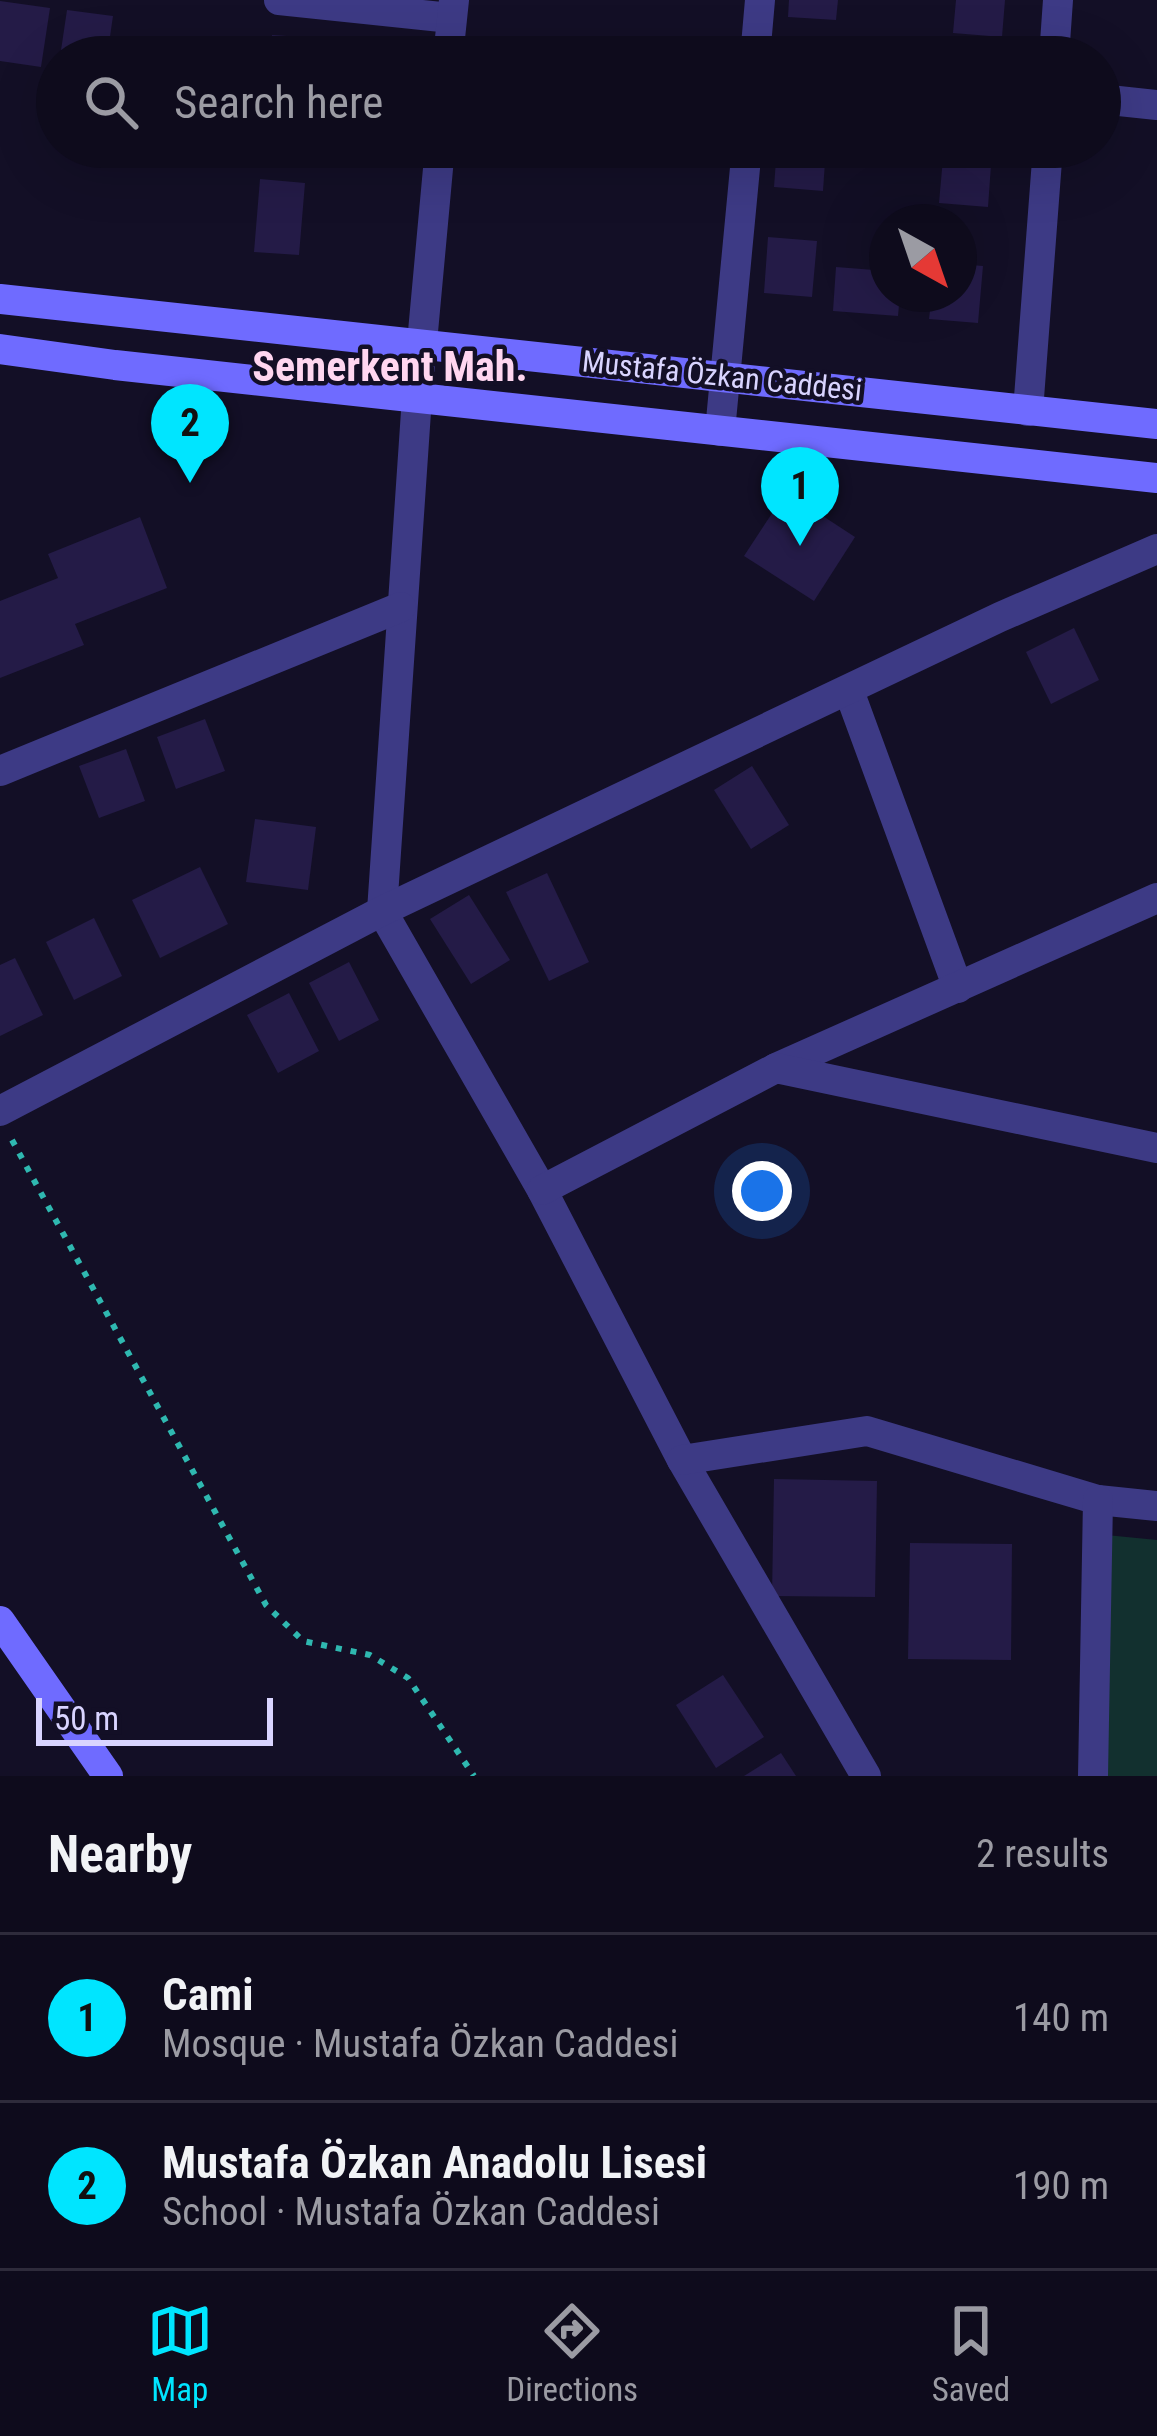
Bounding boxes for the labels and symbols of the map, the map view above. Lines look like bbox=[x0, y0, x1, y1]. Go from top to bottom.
north arrow bbox=[869, 204, 977, 312]
district label: Semerkent Mah. bbox=[252, 342, 528, 391]
street label: Mustafa Özkan Caddesi bbox=[580, 343, 864, 408]
pin: 2 bbox=[151, 384, 229, 483]
pin: 1 bbox=[761, 447, 839, 546]
your location bbox=[732, 1161, 792, 1221]
scale bar bbox=[36, 1692, 273, 1745]

